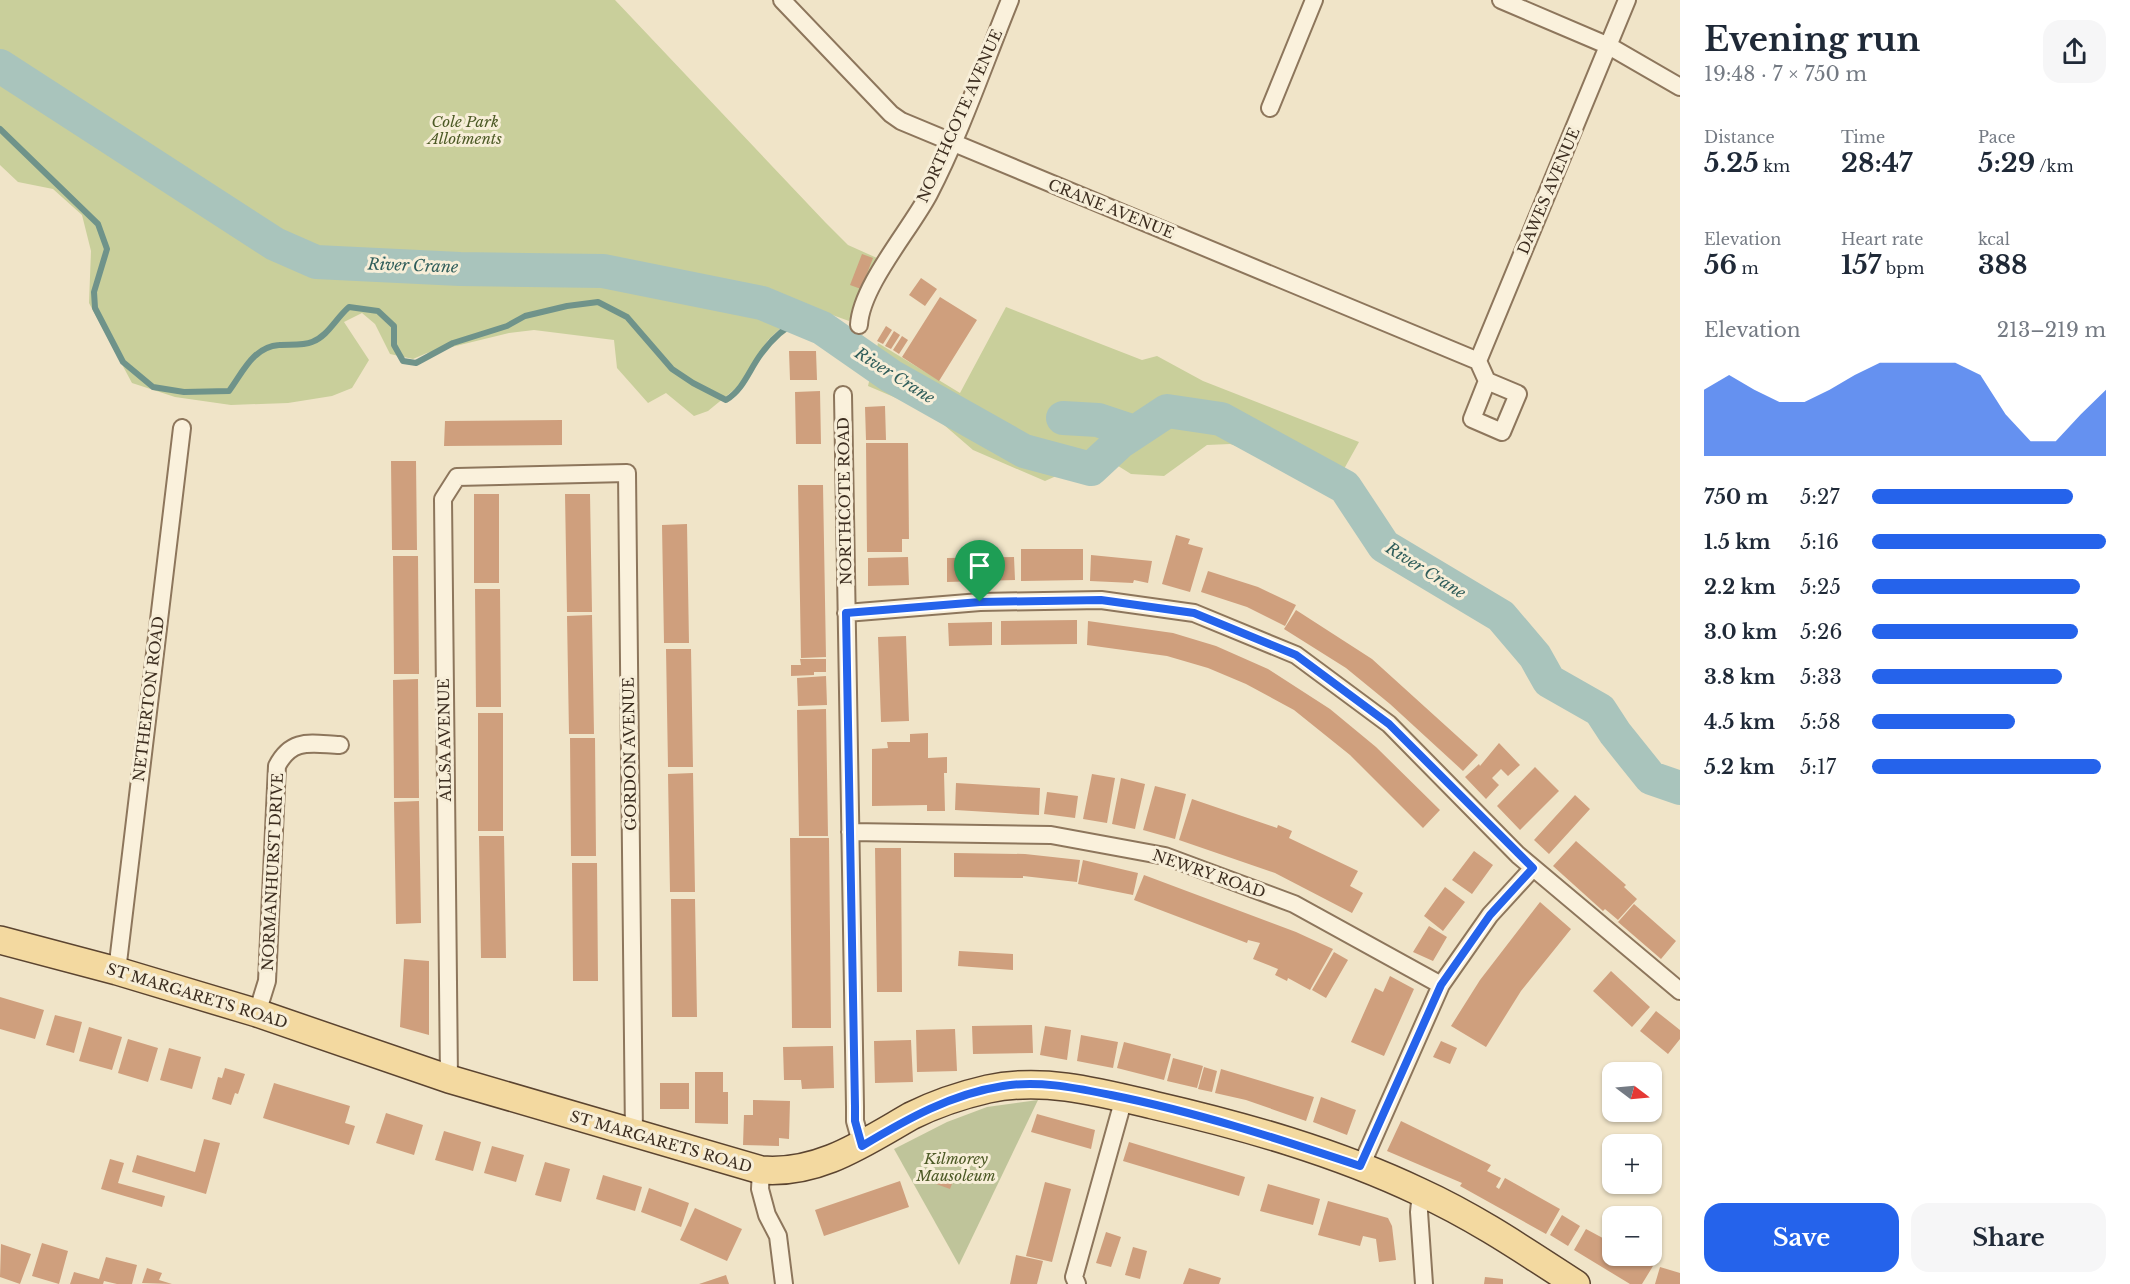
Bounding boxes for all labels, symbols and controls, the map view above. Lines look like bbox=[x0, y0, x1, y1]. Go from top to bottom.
text: Evening run bbox=[1704, 19, 1920, 60]
button: share bbox=[2043, 20, 2106, 83]
street label: NORTHCOTE AVENUE bbox=[913, 26, 1006, 205]
text: 19:48 · 7 × 750 m bbox=[1704, 62, 1867, 86]
park label: Cole Park Allotments bbox=[426, 112, 502, 148]
street label: DAWES AVENUE bbox=[1513, 125, 1584, 257]
text: Distance bbox=[1704, 127, 1775, 147]
text: Time bbox=[1841, 127, 1885, 147]
text: Pace bbox=[1978, 127, 2015, 147]
text: 5.25 bbox=[1704, 147, 1759, 179]
text: 28:47 bbox=[1841, 147, 1913, 179]
text: 5:29 bbox=[1978, 147, 2035, 179]
text: km bbox=[1759, 156, 1790, 176]
text: /km bbox=[2035, 156, 2074, 176]
street label: CRANE AVENUE bbox=[1046, 175, 1177, 242]
text: Elevation bbox=[1704, 229, 1781, 249]
text: Heart rate bbox=[1841, 229, 1923, 249]
text: kcal bbox=[1978, 229, 2010, 249]
text: 56 bbox=[1704, 249, 1737, 281]
text: 157 bbox=[1841, 249, 1881, 281]
text: 388 bbox=[1978, 249, 2028, 281]
water label: River Crane bbox=[366, 253, 459, 277]
text: m bbox=[1737, 258, 1759, 278]
text: bpm bbox=[1881, 258, 1924, 278]
text: Elevation bbox=[1704, 318, 1801, 342]
text: 213–219 m bbox=[1997, 318, 2106, 342]
water label: River Crane bbox=[850, 342, 939, 408]
street label: NORTHCOTE ROAD bbox=[834, 417, 855, 585]
text: 750 m bbox=[1704, 485, 1768, 509]
text: 5:27 bbox=[1800, 485, 1839, 509]
text: 1.5 km bbox=[1704, 530, 1771, 554]
text: 5:16 bbox=[1800, 530, 1839, 554]
water label: River Crane bbox=[1381, 537, 1470, 603]
pin bbox=[954, 540, 1005, 602]
icon: arrive bbox=[963, 549, 996, 582]
text: 2.2 km bbox=[1704, 575, 1776, 599]
text: 5:25 bbox=[1800, 575, 1841, 599]
street label: NETHERTON ROAD bbox=[129, 615, 168, 783]
text: 3.0 km bbox=[1704, 620, 1777, 644]
text: 5:26 bbox=[1800, 620, 1842, 644]
text: 3.8 km bbox=[1704, 665, 1775, 689]
text: 5:33 bbox=[1800, 665, 1842, 689]
street label: GORDON AVENUE bbox=[619, 677, 640, 831]
street label: AILSA AVENUE bbox=[434, 678, 455, 803]
text: 4.5 km bbox=[1704, 710, 1775, 734]
text: 5:58 bbox=[1800, 710, 1841, 734]
text: 5.2 km bbox=[1704, 755, 1775, 779]
text: 5:17 bbox=[1800, 755, 1836, 779]
street label: NORMANHURST DRIVE bbox=[258, 772, 287, 972]
street label: NEWRY ROAD bbox=[1150, 845, 1268, 902]
street label: ST MARGARETS ROAD bbox=[104, 959, 290, 1032]
north arrow bbox=[1602, 1062, 1662, 1122]
map controls bbox=[1602, 1062, 1662, 1266]
street label: ST MARGARETS ROAD bbox=[568, 1106, 754, 1177]
button: + bbox=[1602, 1134, 1662, 1194]
park label: Kilmorey Mausoleum bbox=[915, 1149, 996, 1185]
button: Save bbox=[1704, 1203, 1899, 1272]
button: Share bbox=[1911, 1203, 2106, 1272]
button: − bbox=[1602, 1206, 1662, 1266]

